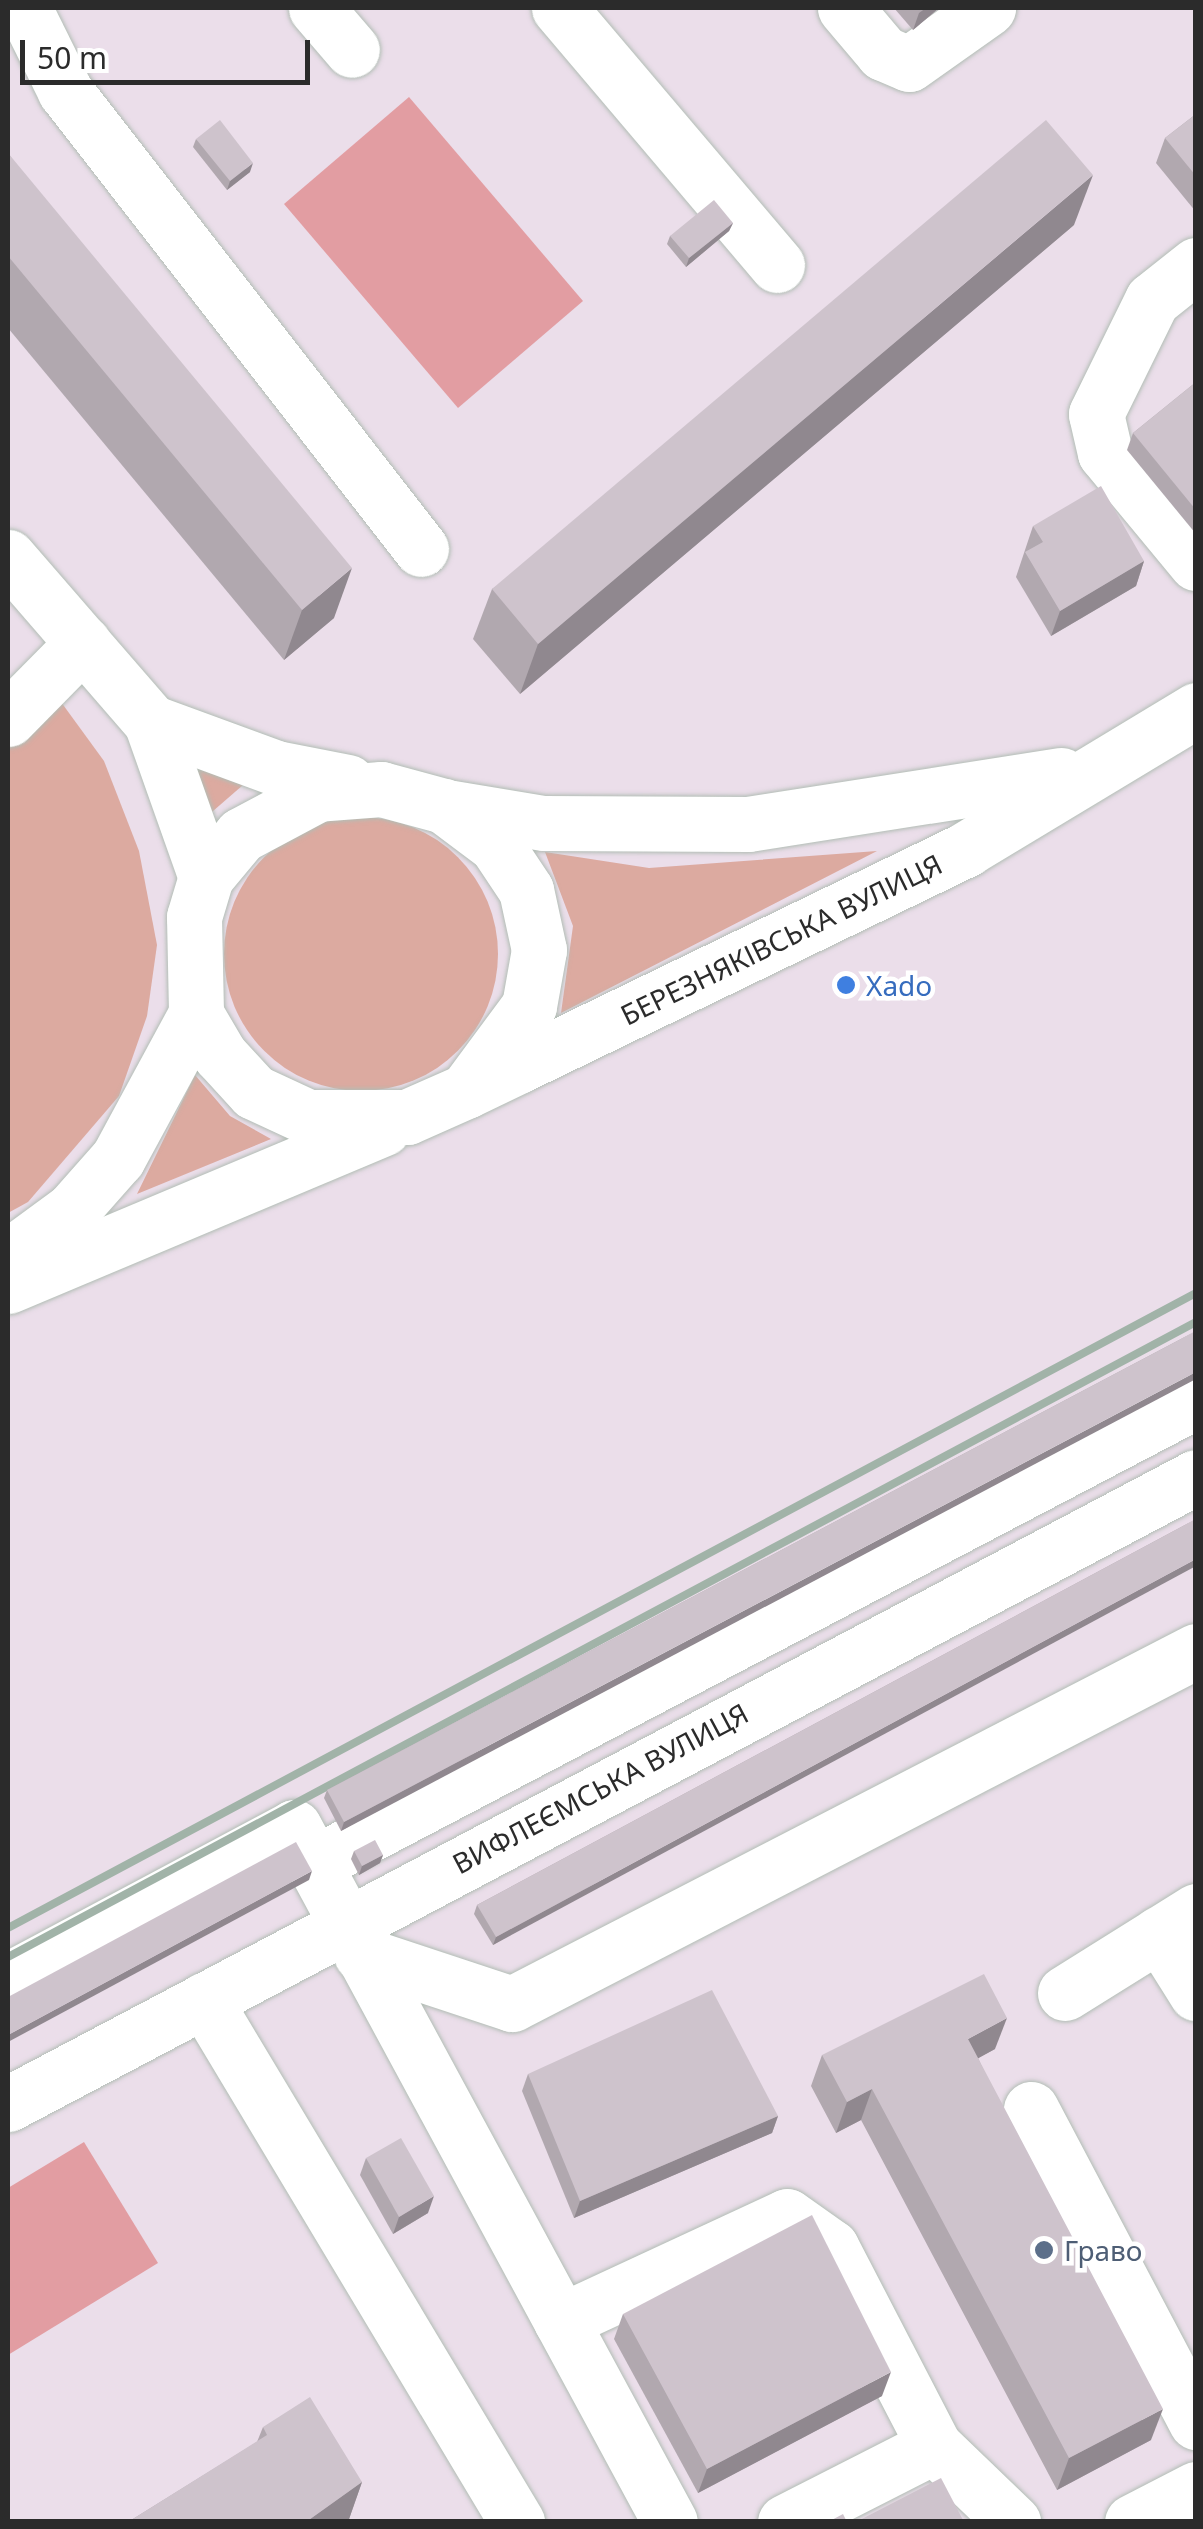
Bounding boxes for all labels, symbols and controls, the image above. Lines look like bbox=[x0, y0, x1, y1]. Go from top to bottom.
scale bar bbox=[25, 20, 315, 82]
text: 50 m bbox=[37, 37, 107, 78]
street label: БЕРЕЗНЯКІВСЬКА ВУЛИЦЯ bbox=[615, 846, 947, 1032]
place label: Xado bbox=[866, 968, 932, 1002]
marker: Xado bbox=[835, 974, 857, 996]
street label: ВИФЛЕЄМСЬКА ВУЛИЦЯ bbox=[447, 1696, 753, 1880]
place label: Граво bbox=[1064, 2233, 1142, 2267]
marker: Граво bbox=[1033, 2239, 1055, 2261]

